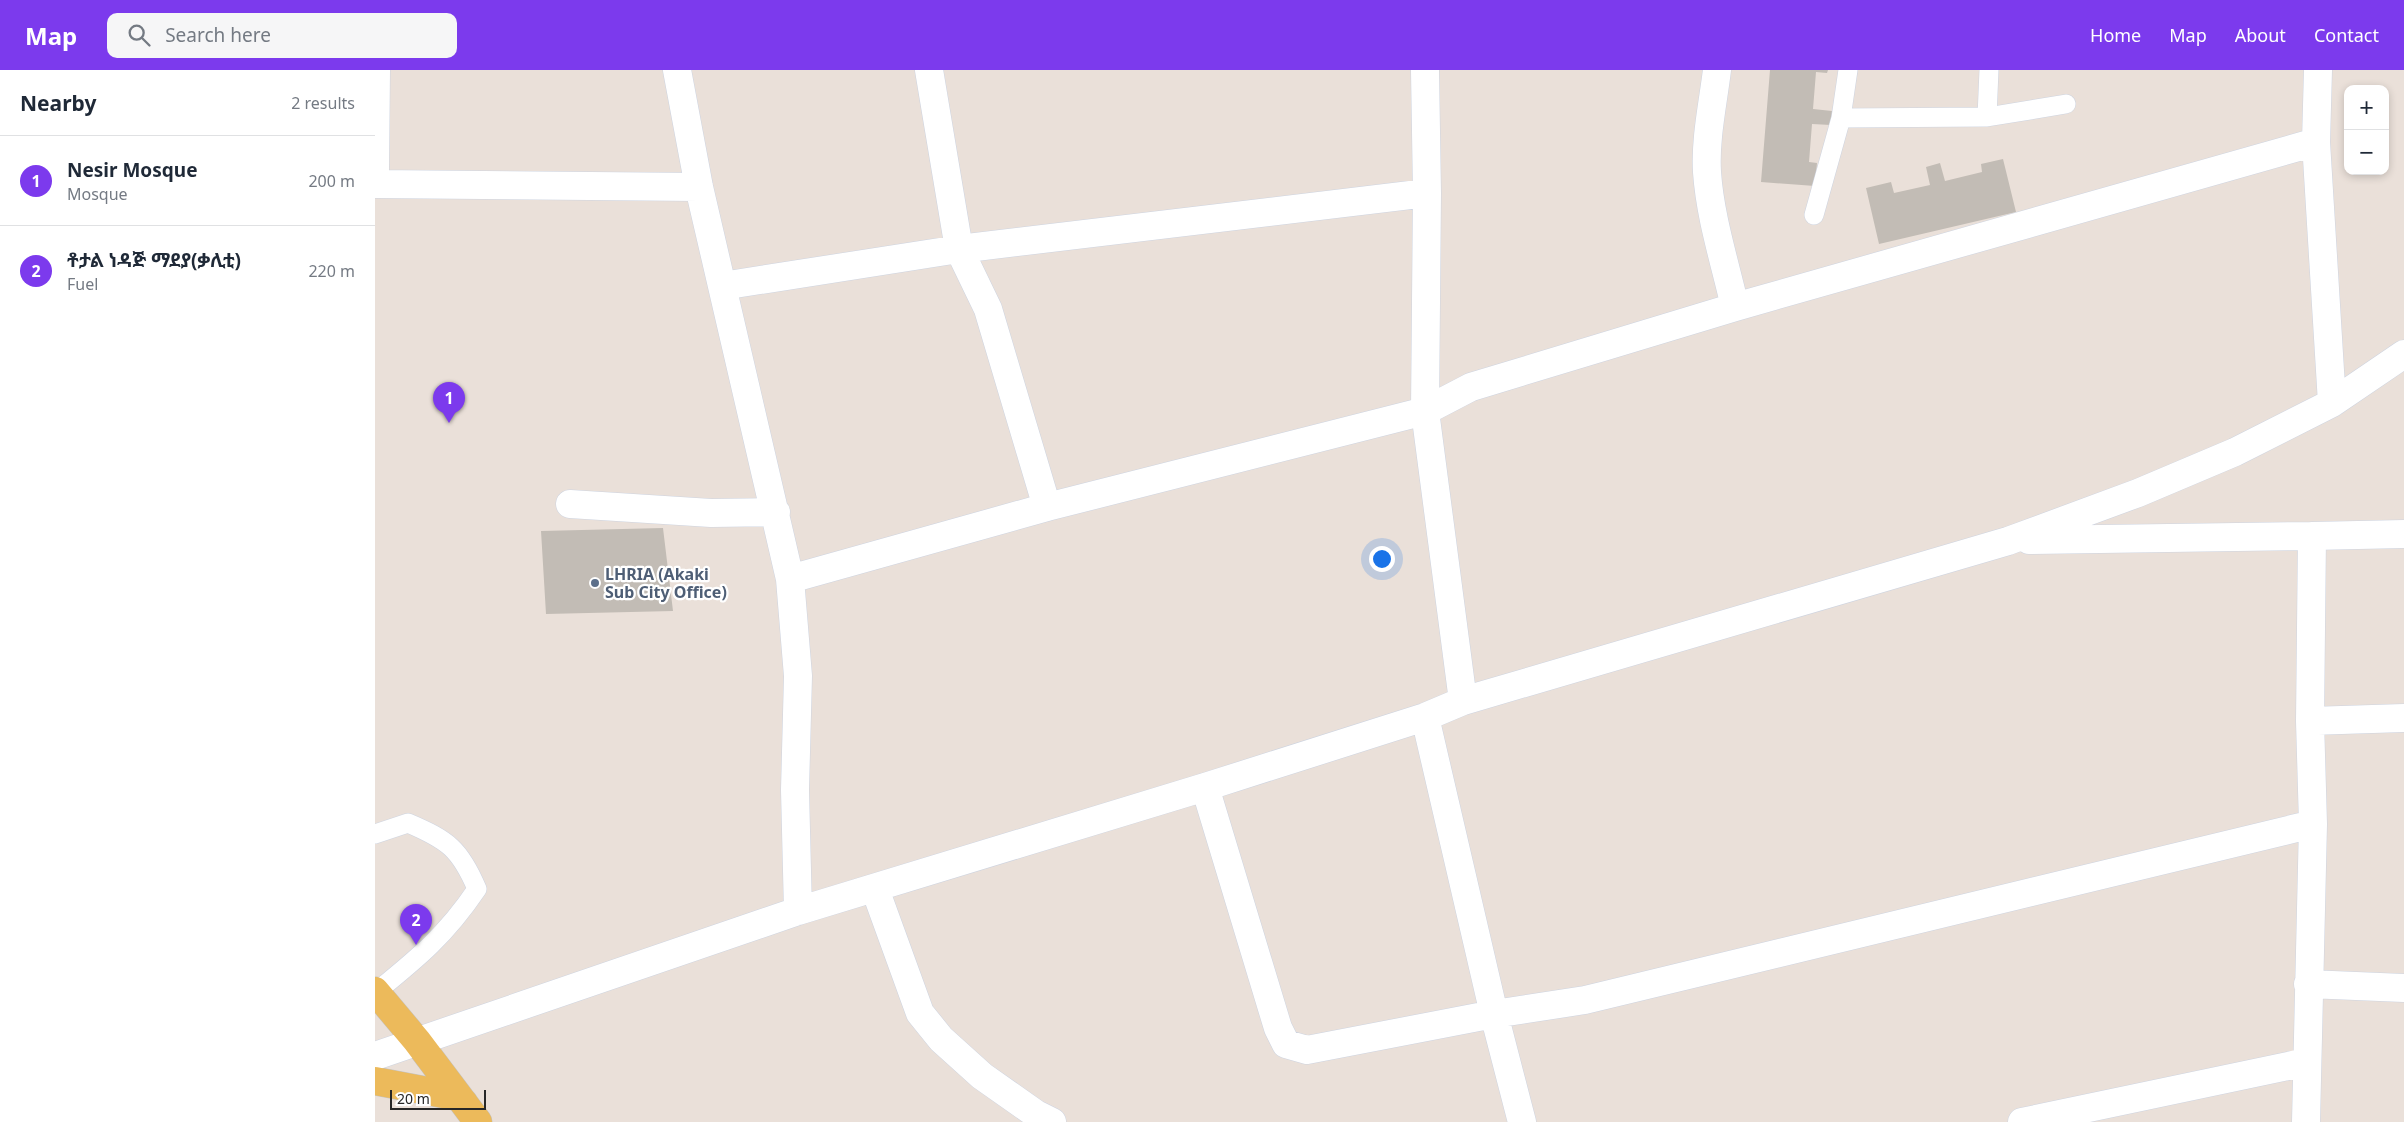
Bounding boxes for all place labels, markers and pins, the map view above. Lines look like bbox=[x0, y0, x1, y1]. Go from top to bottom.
pin: 1 bbox=[433, 382, 465, 423]
place label: LHRIA (Akaki Sub City Office) bbox=[605, 563, 727, 603]
marker: LHRIA (Akaki Sub City Office) bbox=[589, 577, 601, 589]
pin: 2 bbox=[400, 904, 432, 945]

